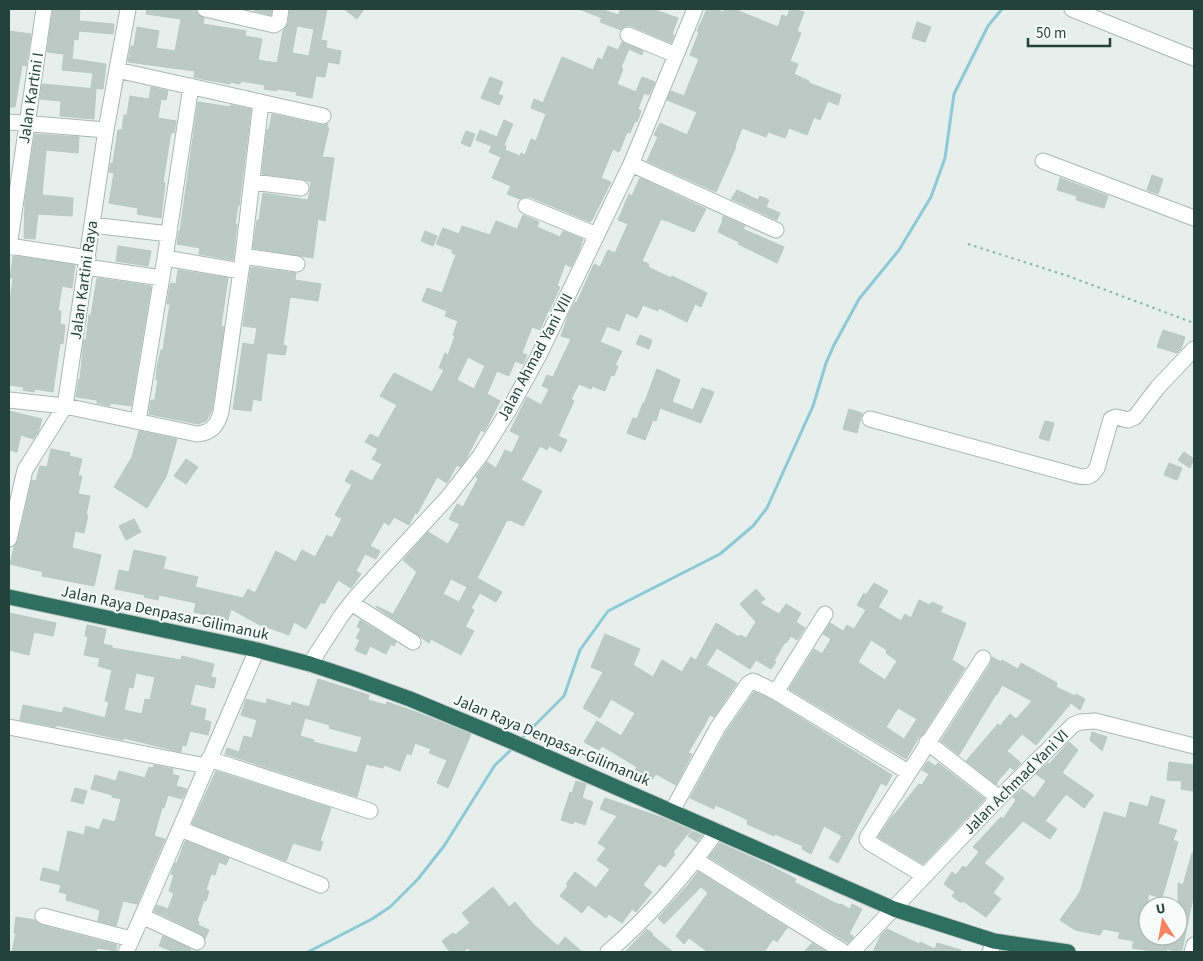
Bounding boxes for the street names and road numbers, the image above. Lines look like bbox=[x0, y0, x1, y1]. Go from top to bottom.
street label: Jalan Kartini I bbox=[13, 51, 49, 145]
street label: Jalan Kartini Raya bbox=[65, 219, 103, 341]
street label: Jalan Ahmad Yani VIII bbox=[492, 289, 578, 425]
street label: Jalan Raya Denpasar-Gilimanuk bbox=[59, 580, 271, 646]
street label: Jalan Raya Denpasar-Gilimanuk bbox=[450, 688, 654, 792]
street label: Jalan Achmad Yani VI bbox=[958, 724, 1074, 840]

